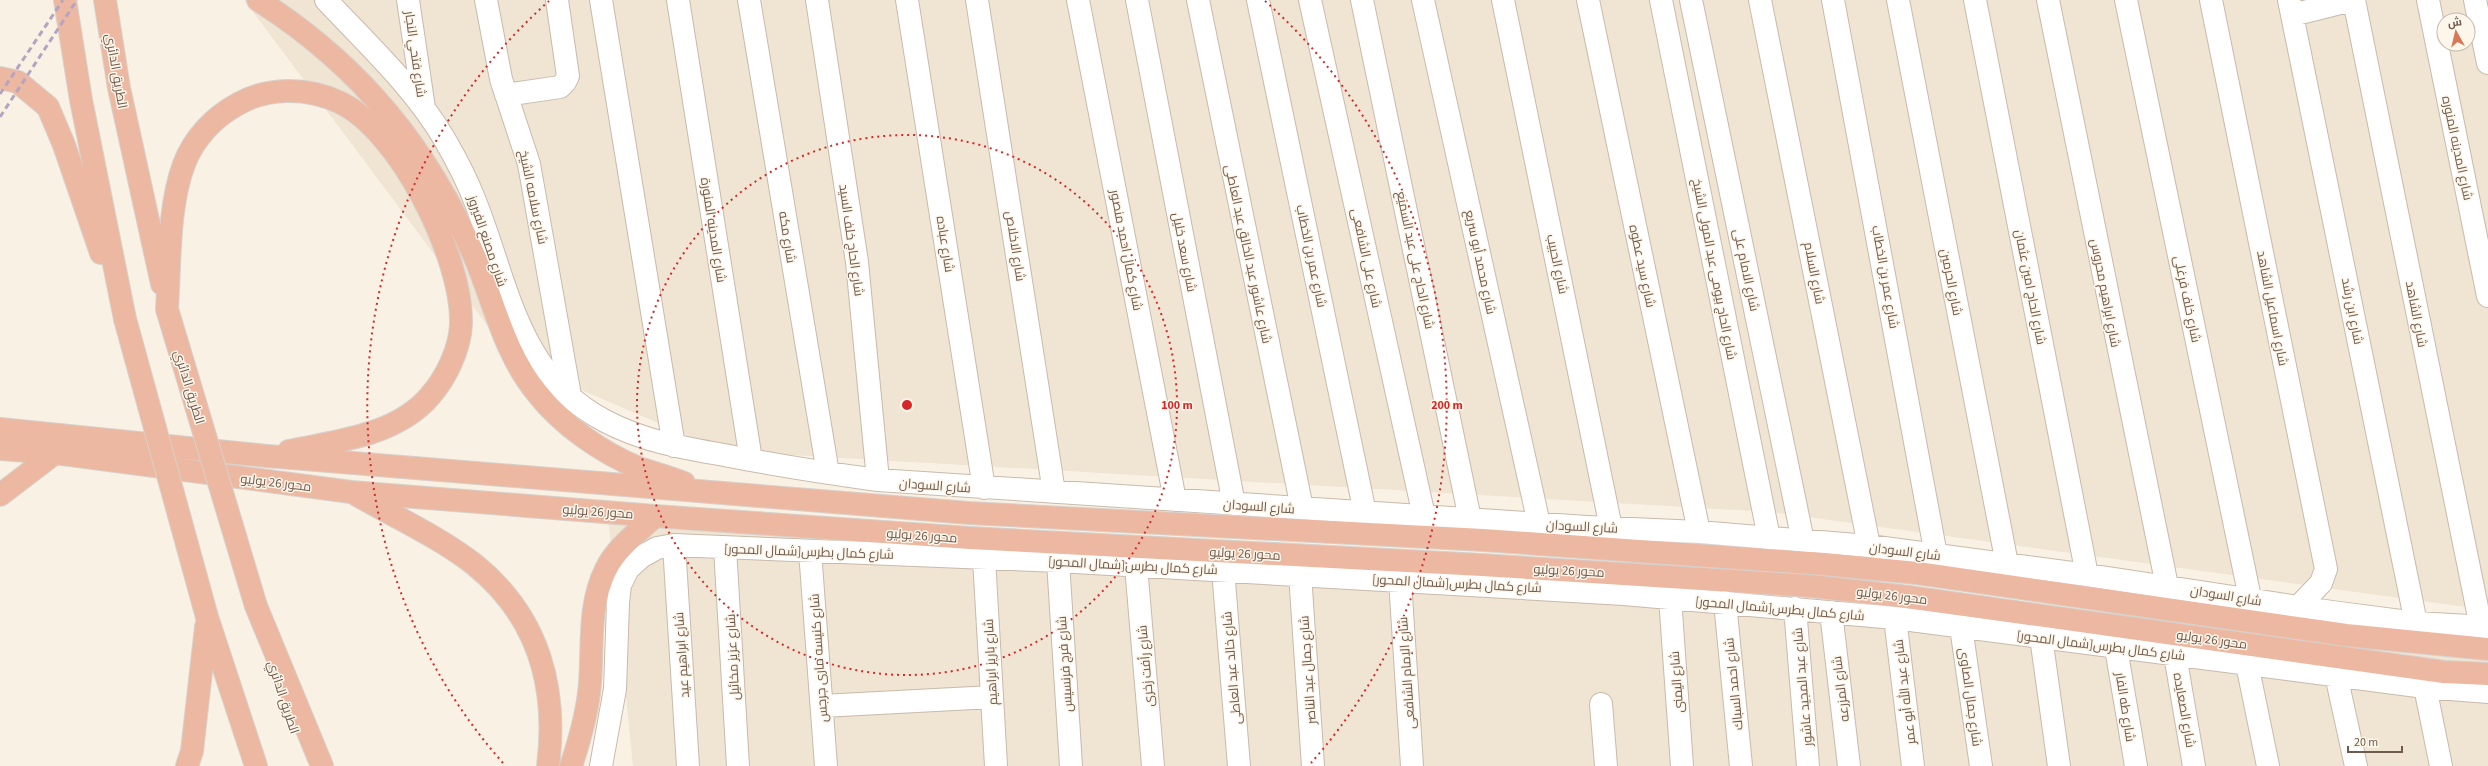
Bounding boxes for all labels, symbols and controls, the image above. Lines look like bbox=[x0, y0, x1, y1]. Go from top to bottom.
street label: شارع فتحي النجار bbox=[399, 9, 430, 99]
north arrow bbox=[2436, 12, 2476, 52]
text: ش bbox=[2447, 14, 2463, 31]
street label: الطريق الدائري bbox=[100, 32, 131, 110]
street label: شارع المدينه المنوره bbox=[2437, 94, 2477, 202]
street label: شارع سلامه الشيخ bbox=[514, 148, 552, 246]
street label: شارع عاشور عبد الخالق عبد العاطى bbox=[1220, 163, 1276, 345]
street label: شارع المدينه المنورة bbox=[696, 176, 730, 284]
street label: شارع الحاج بيومى عبد المولى الشيخ bbox=[1688, 177, 1740, 361]
street label: شارع الحاج خلف السيد bbox=[834, 183, 868, 297]
street label: شارع كمال احمد منصور bbox=[1105, 187, 1147, 312]
street label: شارع الحاج على عبد السميع bbox=[1392, 189, 1438, 331]
street label: شارع مصنع الفيروز bbox=[463, 192, 511, 289]
street label: شارع عمر بن الخطاب bbox=[1291, 203, 1331, 309]
street label: شارع على الشافعى bbox=[1347, 207, 1385, 310]
street label: شارع محمد أبو سريع bbox=[1460, 208, 1500, 316]
street label: شارع مكه bbox=[774, 210, 800, 264]
street label: شارع الاخلاص bbox=[1001, 210, 1029, 283]
street label: شارع سعد خليل bbox=[1168, 211, 1201, 293]
street label: شارع عباده bbox=[932, 215, 958, 274]
street label: شارع سيد عطوه bbox=[1624, 223, 1660, 309]
street label: شارع عمر بن الخطاب bbox=[1867, 224, 1903, 330]
street label: شارع الامام على bbox=[1728, 227, 1764, 313]
street label: شارع الحاج امين عثمان bbox=[2010, 228, 2050, 346]
street label: شارع الحبيب bbox=[1542, 233, 1572, 296]
street label: شارع ابراهيم محروس bbox=[2086, 237, 2124, 349]
street label: شارع السلام bbox=[1799, 241, 1829, 306]
street label: شارع الحرمين bbox=[1936, 247, 1966, 317]
street label: شارع اسماعيل الشاهد bbox=[2252, 249, 2292, 367]
street label: شارع خلف فرغلى bbox=[2169, 254, 2205, 344]
street label: شارع ابن رشد bbox=[2337, 276, 2367, 346]
street label: شارع الشاهد bbox=[2401, 280, 2431, 349]
street label: الطريق الدائري bbox=[168, 348, 209, 427]
text: 100 m bbox=[1161, 397, 1193, 414]
text: 200 m bbox=[1431, 397, 1463, 414]
centre of rings bbox=[900, 398, 914, 412]
street label: محور 26 يوليو bbox=[239, 470, 312, 496]
street label: شارع السودان bbox=[898, 475, 971, 497]
street label: شارع السودان bbox=[1222, 496, 1295, 518]
street label: محور 26 يوليو bbox=[562, 501, 634, 523]
street label: شارع السودان bbox=[1546, 516, 1618, 538]
street label: محور 26 يوليو bbox=[886, 525, 958, 547]
street label: شارع السودان bbox=[1868, 539, 1942, 565]
street label: شارع كمال بطرس[شمال المحور] bbox=[724, 540, 894, 564]
street label: محور 26 يوليو bbox=[1209, 543, 1281, 565]
street label: شارع كمال بطرس[شمال المحور] bbox=[1048, 553, 1218, 579]
street label: محور 26 يوليو bbox=[1533, 560, 1605, 582]
street label: شارع كمال بطرس[شمال المحور] bbox=[1372, 571, 1542, 597]
street label: شارع السودان bbox=[2189, 581, 2263, 611]
street label: محور 26 يوليو bbox=[1855, 583, 1928, 609]
street label: شارع كنيسه مارى جرجس bbox=[806, 593, 832, 723]
street label: شارع كمال بطرس[شمال المحور] bbox=[1695, 593, 1865, 625]
street label: شارع ابراهيم عيد bbox=[670, 611, 694, 698]
street label: شارع خالد عبد العاطى bbox=[1218, 611, 1246, 725]
street label: شارع عزيز مخائيل bbox=[722, 613, 744, 701]
street label: شارع فرج فرنسيس bbox=[1053, 615, 1077, 713]
street label: شارع جمال عبد الناصر bbox=[1295, 615, 1321, 726]
street label: شارع الإمام الشافعى bbox=[1394, 616, 1420, 730]
street label: شارع باريز ابراهيم bbox=[980, 618, 1002, 706]
street label: شارع رأفت زخرى bbox=[1133, 624, 1159, 708]
street label: محور 26 يوليو bbox=[2175, 626, 2248, 654]
street label: شارع عبد المجيد عاشور bbox=[1789, 627, 1817, 748]
street label: شارع كمال بطرس[شمال المحور] bbox=[2016, 627, 2186, 665]
street label: شارع احمد السباك bbox=[1720, 637, 1748, 731]
street label: شارع عبد الله أبو عمر bbox=[1890, 638, 1921, 747]
street label: شارع جمال الصاوى bbox=[1954, 647, 1986, 748]
street label: شارع اليمنى bbox=[1666, 650, 1688, 713]
street label: شارع المزرعه bbox=[1828, 655, 1854, 723]
street label: الطريق الدائري bbox=[262, 658, 303, 737]
street label: شارع طه الفار bbox=[2110, 670, 2139, 743]
street label: شارع الصعايده bbox=[2169, 671, 2199, 749]
scale bar bbox=[2348, 728, 2402, 754]
text: 20 m bbox=[2354, 734, 2378, 751]

